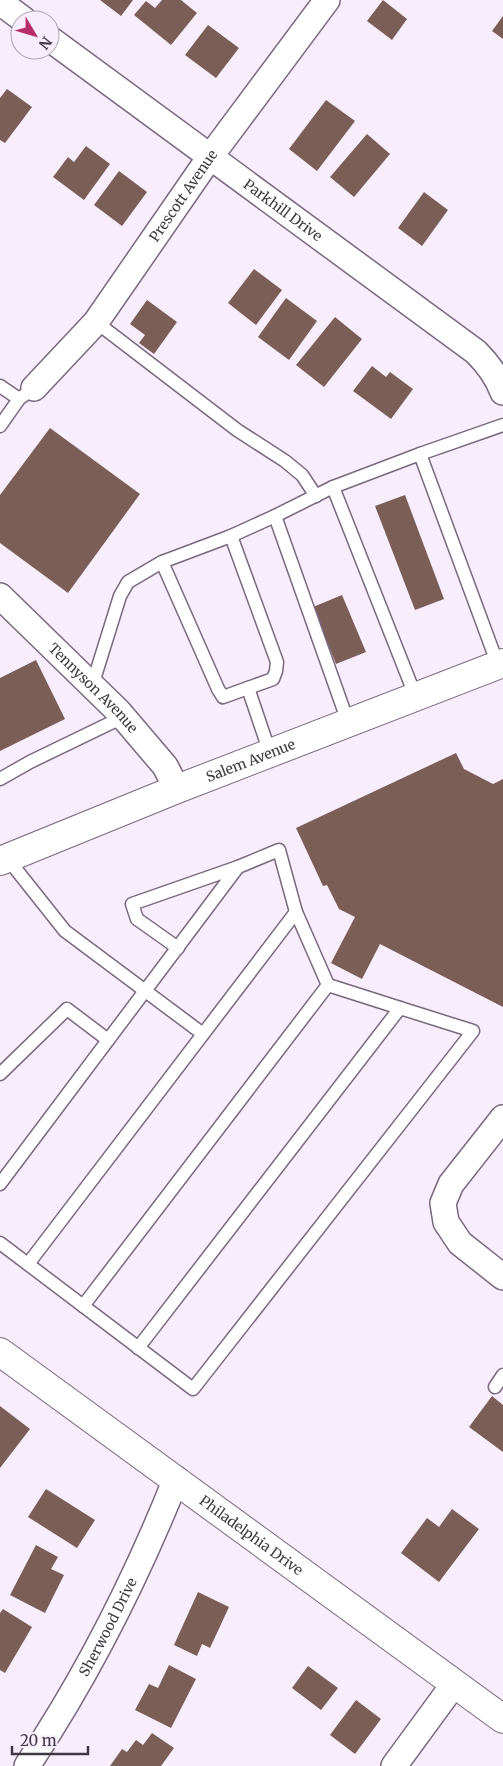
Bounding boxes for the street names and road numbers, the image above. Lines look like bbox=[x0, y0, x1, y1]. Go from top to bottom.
street label: Prescott Avenue bbox=[145, 146, 221, 245]
street label: Parkhill Drive bbox=[240, 175, 326, 245]
street label: Tennyson Avenue bbox=[45, 639, 142, 737]
street label: Salem Avenue bbox=[203, 735, 298, 786]
street label: Philadelphia Drive bbox=[196, 1492, 307, 1579]
street label: Sherwood Drive bbox=[75, 1575, 141, 1679]

